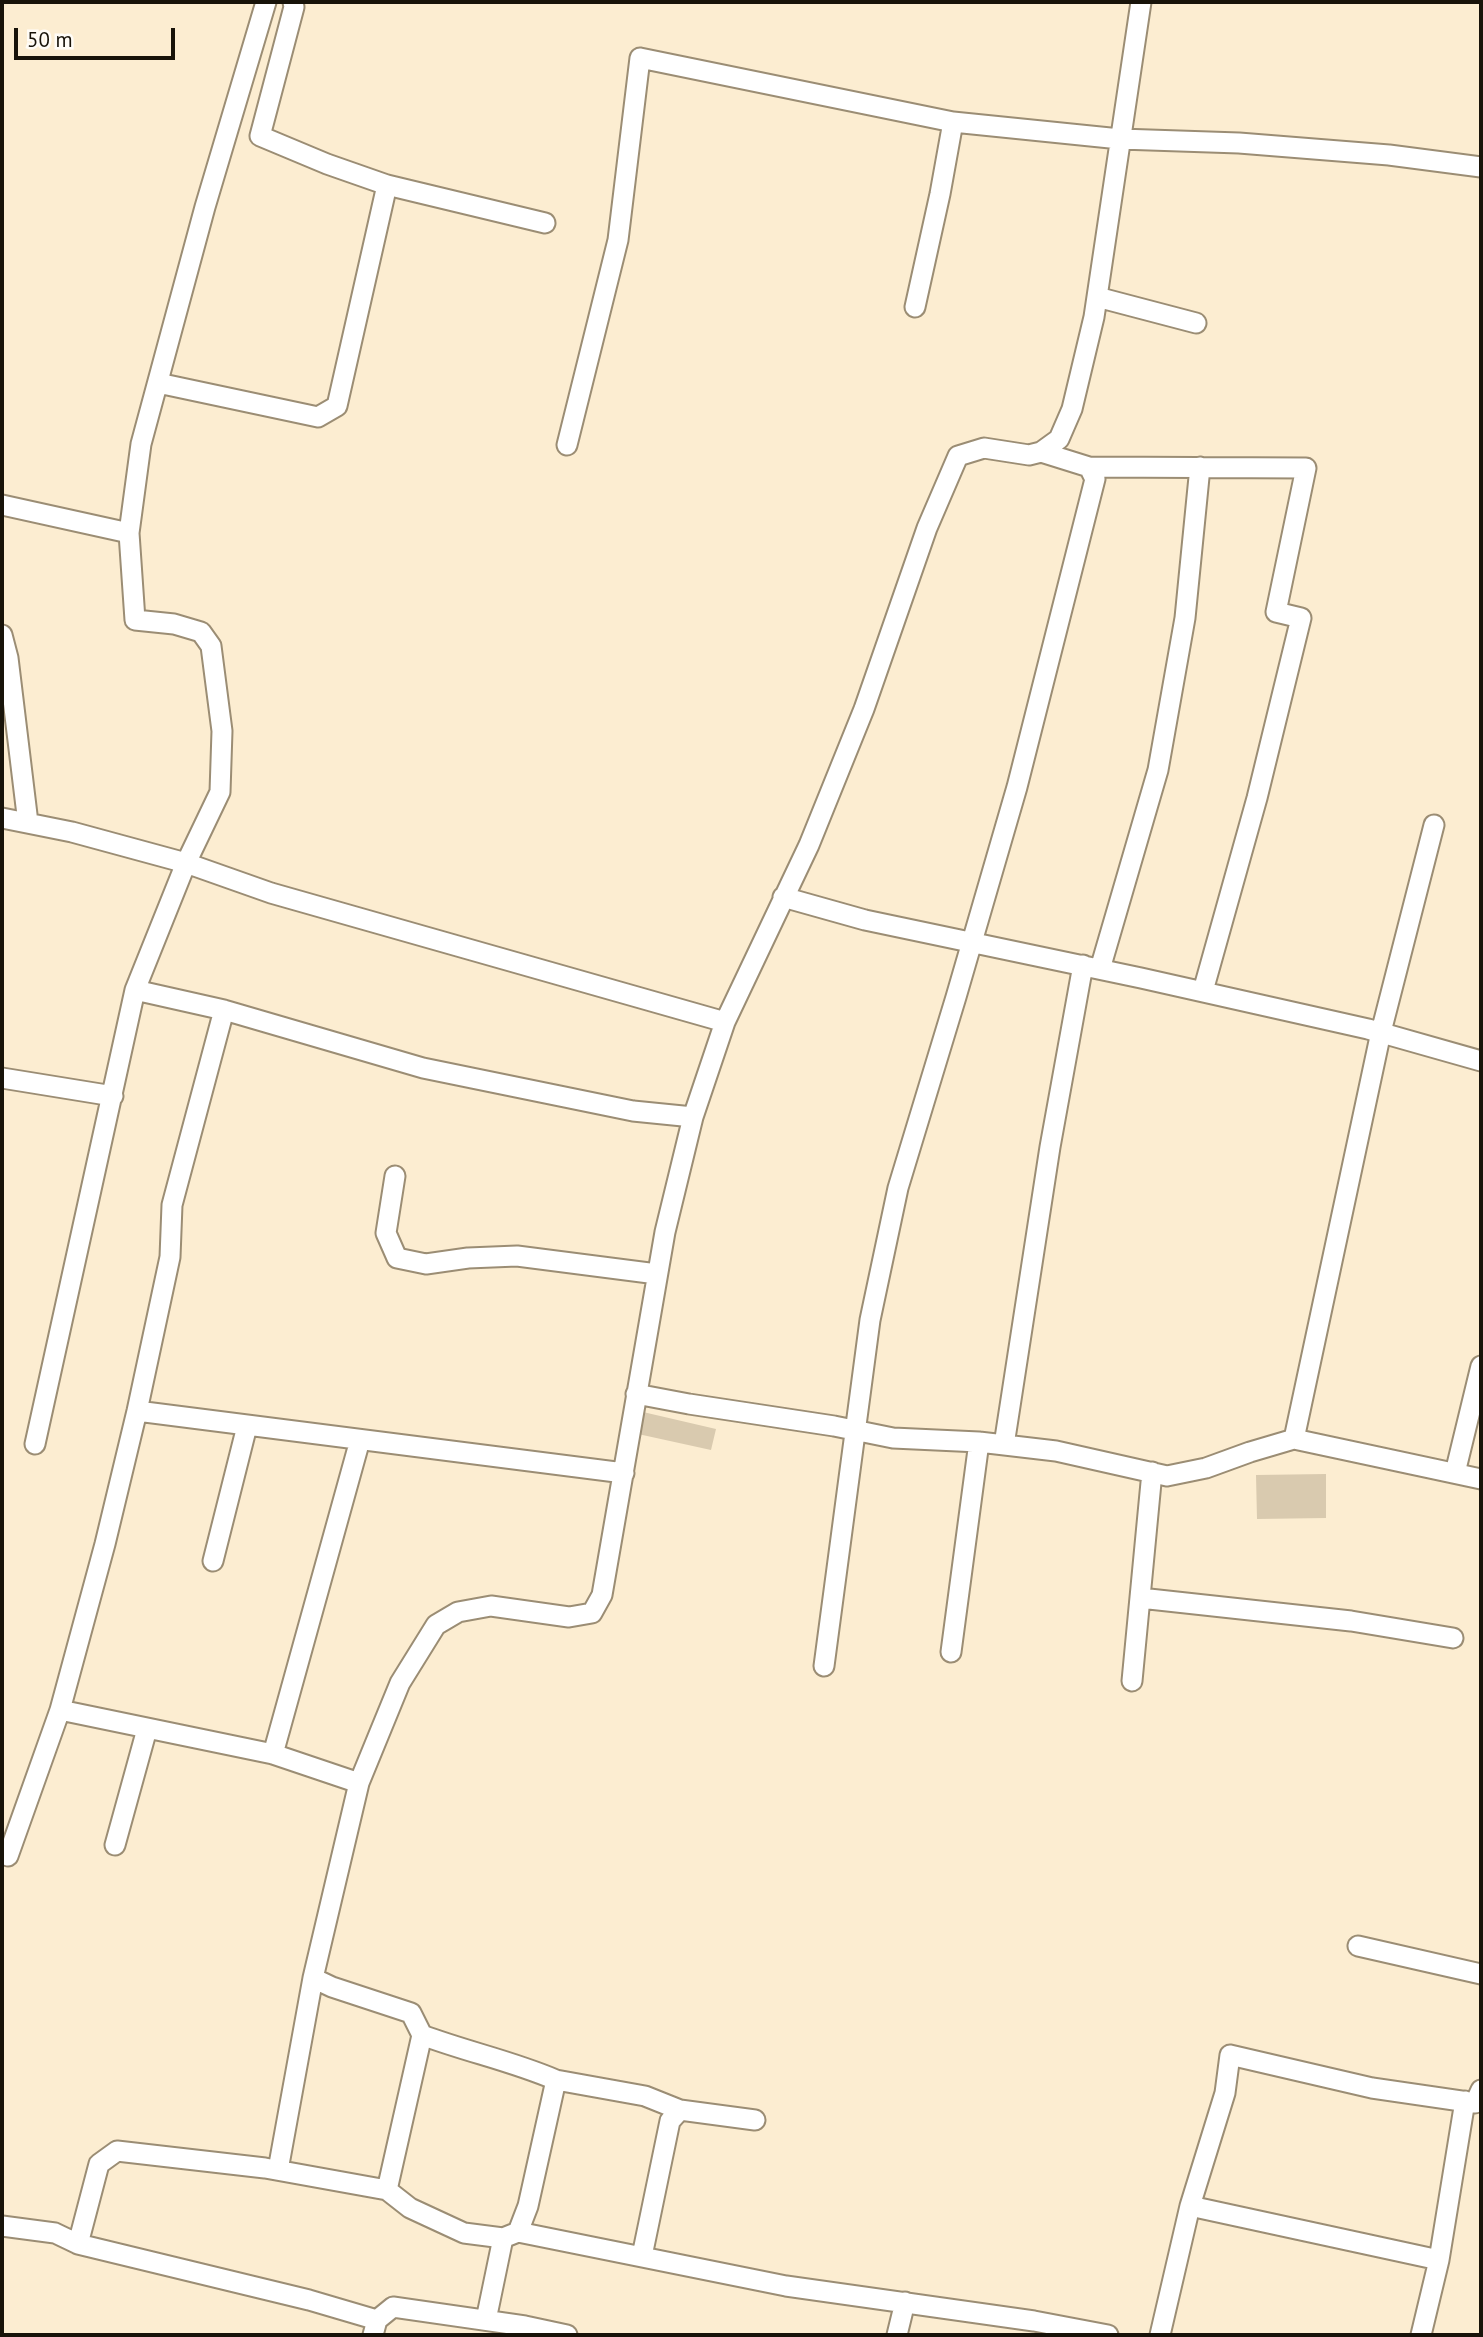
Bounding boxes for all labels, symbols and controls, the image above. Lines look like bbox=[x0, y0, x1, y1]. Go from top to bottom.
scale bar bbox=[18, 14, 178, 58]
text: 50 m bbox=[27, 26, 73, 53]

